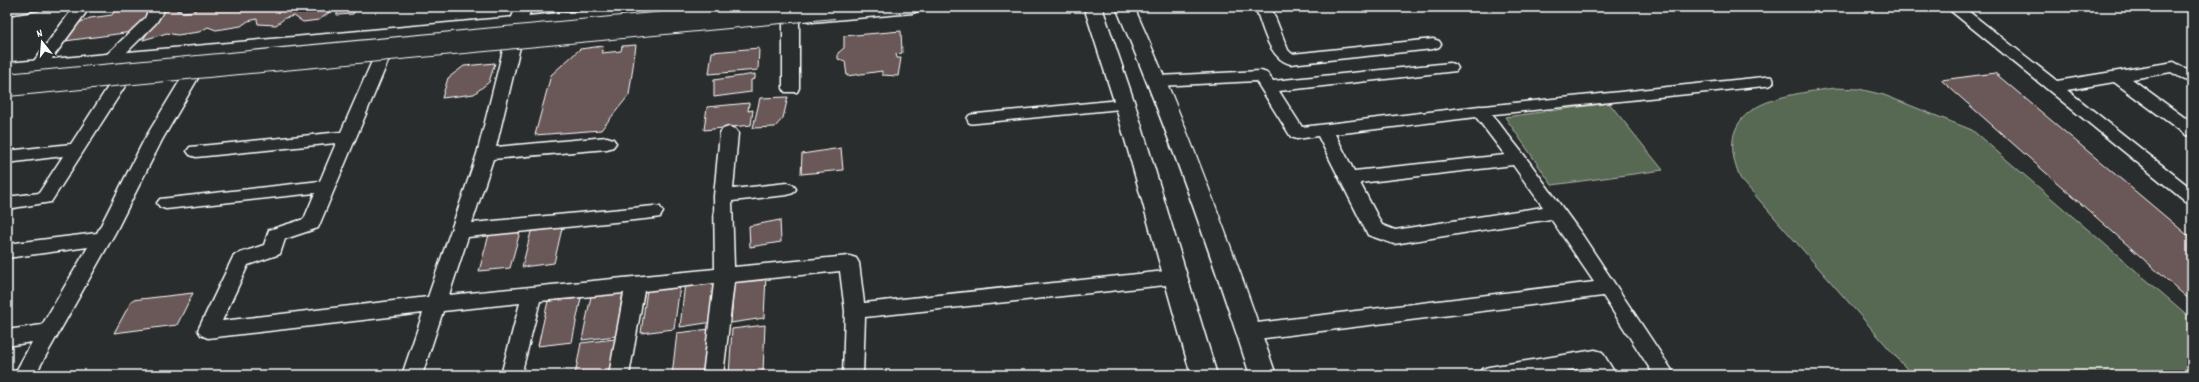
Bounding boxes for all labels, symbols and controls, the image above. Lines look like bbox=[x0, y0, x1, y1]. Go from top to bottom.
north arrow bbox=[22, 22, 62, 62]
text: N bbox=[35, 26, 45, 43]

